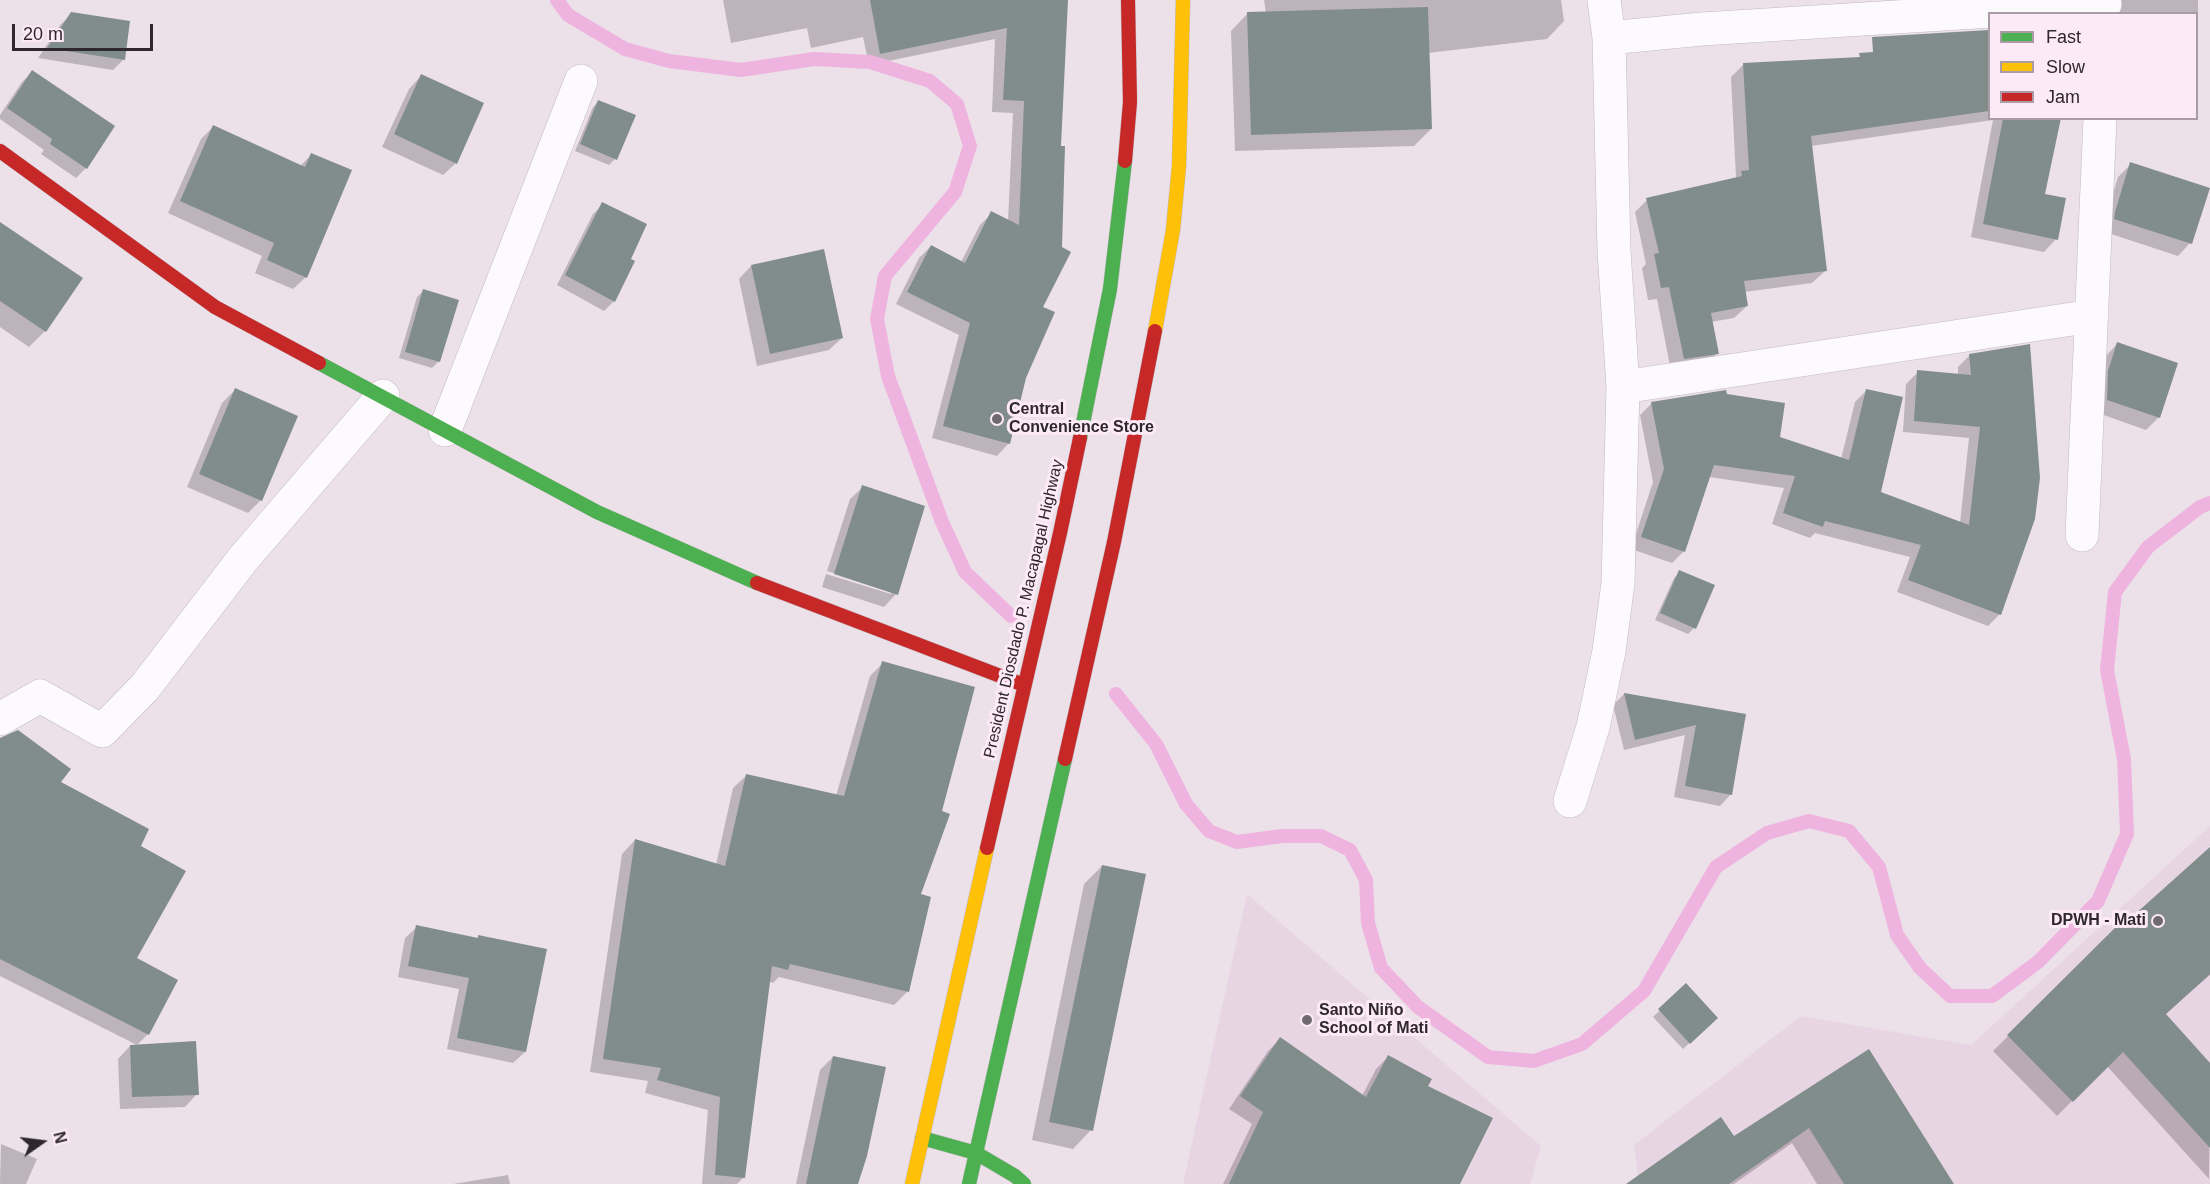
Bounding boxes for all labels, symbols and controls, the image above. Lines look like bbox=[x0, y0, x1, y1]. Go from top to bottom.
scale bar bbox=[15, 12, 156, 50]
legend bbox=[1988, 12, 2198, 120]
text: 20 m bbox=[23, 24, 63, 44]
text: Fast bbox=[2046, 27, 2081, 47]
text: Slow bbox=[2046, 57, 2085, 77]
text: Jam bbox=[2046, 87, 2080, 107]
place label: Central Convenience Store bbox=[1009, 400, 1154, 438]
marker: Central Convenience Store bbox=[990, 412, 1004, 426]
street label: President Diosdado P. Macapagal Highway bbox=[980, 458, 1068, 760]
place label: DPWH - Mati bbox=[2051, 911, 2146, 931]
marker: DPWH - Mati bbox=[2151, 914, 2165, 928]
place label: Santo Niño School of Mati bbox=[1319, 1001, 1428, 1039]
marker: Santo Niño School of Mati bbox=[1300, 1013, 1314, 1027]
north arrow bbox=[12, 1112, 72, 1172]
text: N bbox=[50, 1130, 70, 1145]

